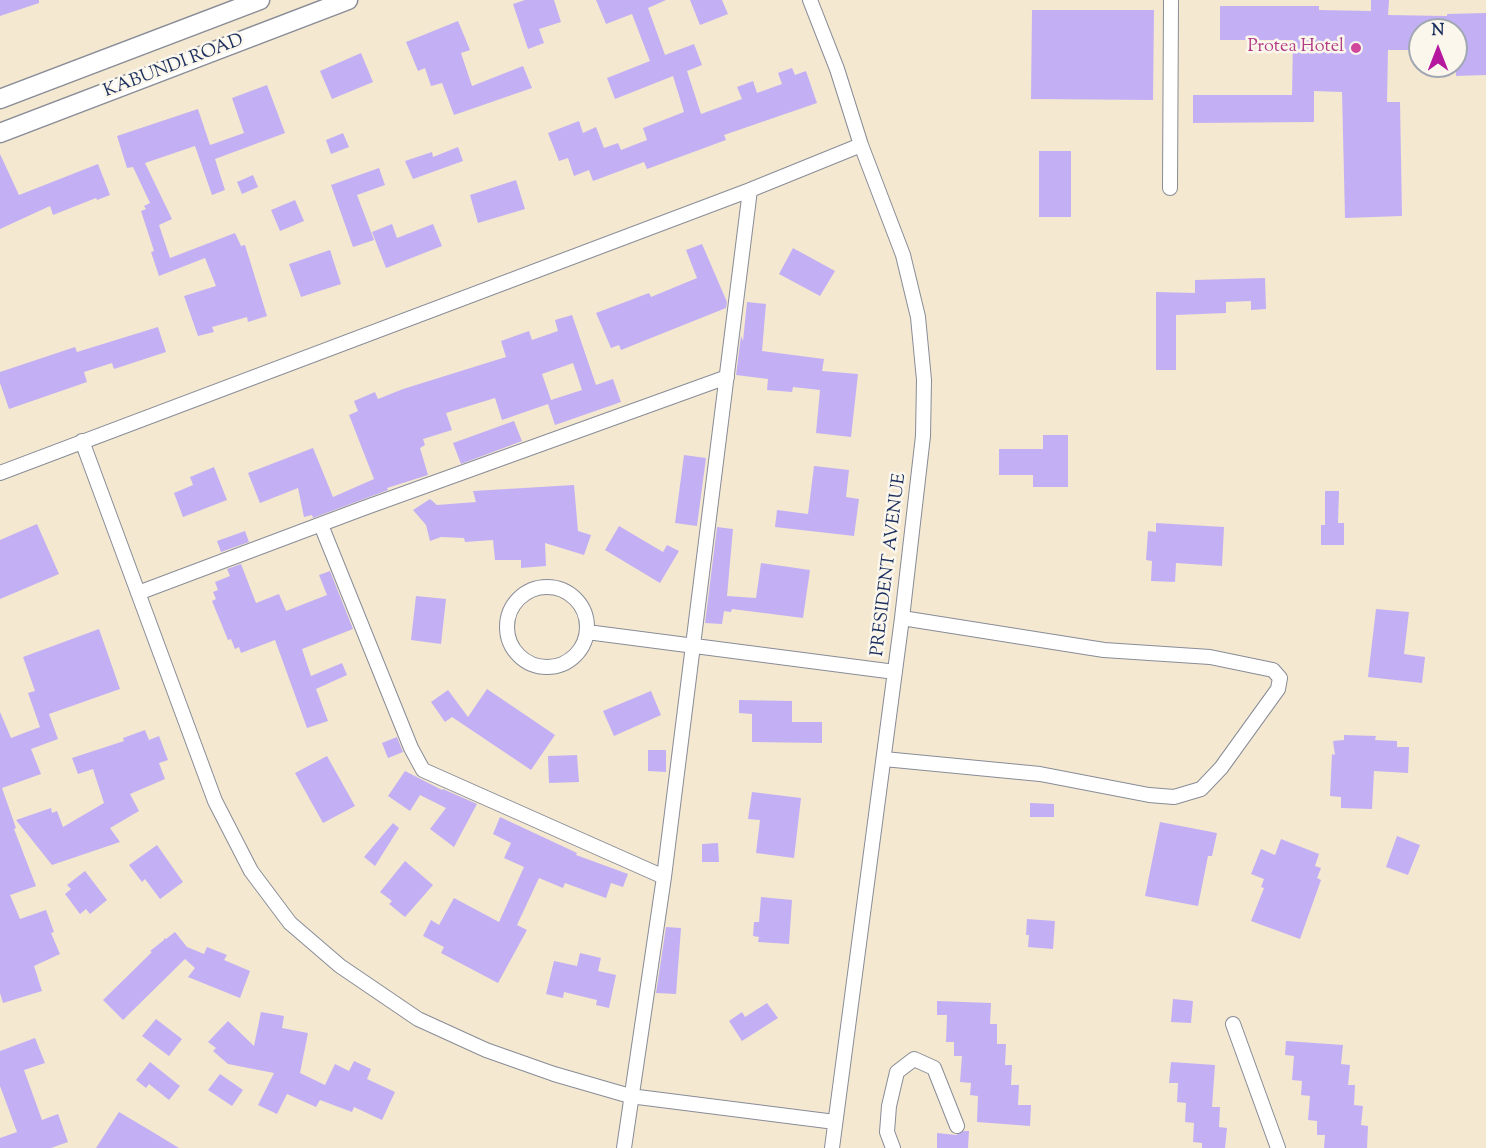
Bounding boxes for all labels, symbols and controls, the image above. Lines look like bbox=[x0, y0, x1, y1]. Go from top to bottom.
north arrow bbox=[1408, 18, 1468, 78]
text: N bbox=[1432, 20, 1444, 43]
street label: KABUNDI ROAD bbox=[101, 30, 247, 104]
place label: Protea Hotel bbox=[1247, 37, 1344, 59]
marker: Protea Hotel bbox=[1349, 41, 1363, 55]
street label: PRESIDENT AVENUE bbox=[868, 472, 912, 658]

